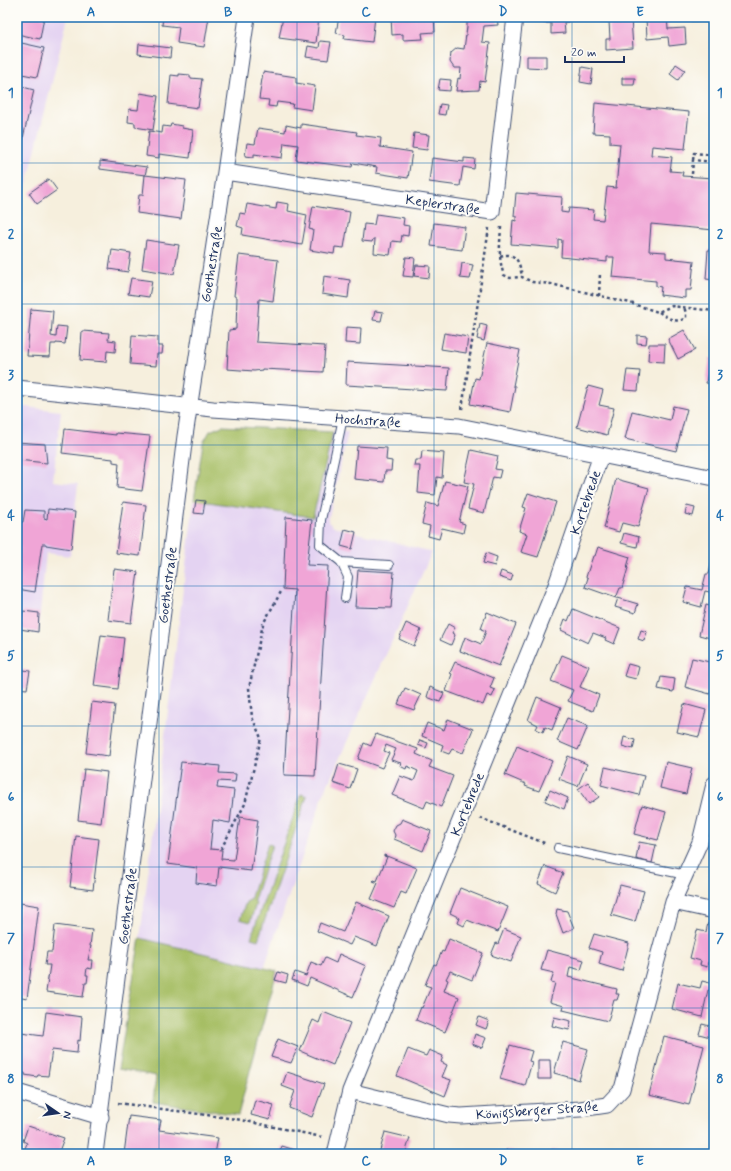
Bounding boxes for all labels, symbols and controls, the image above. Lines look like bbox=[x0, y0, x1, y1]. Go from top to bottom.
text: A bbox=[87, 4, 95, 21]
text: B bbox=[224, 4, 233, 21]
text: C bbox=[361, 4, 371, 21]
text: D bbox=[499, 4, 508, 21]
text: E bbox=[636, 4, 644, 21]
scale bar bbox=[565, 38, 624, 64]
text: 20 m bbox=[571, 45, 597, 61]
text: 1 bbox=[8, 85, 14, 102]
text: 1 bbox=[717, 85, 723, 102]
street label: Keplerstraße bbox=[404, 191, 482, 219]
street label: Goethestraße bbox=[197, 224, 227, 304]
text: 2 bbox=[8, 226, 15, 243]
text: 2 bbox=[717, 226, 724, 243]
text: 3 bbox=[8, 367, 14, 384]
text: 3 bbox=[717, 367, 723, 384]
street label: Hochstraße bbox=[334, 410, 402, 432]
street label: Kortebrede bbox=[567, 468, 605, 537]
text: 4 bbox=[7, 508, 15, 525]
text: 4 bbox=[716, 508, 724, 525]
street label: Goethestraße bbox=[154, 545, 182, 625]
text: 5 bbox=[7, 648, 15, 665]
text: 5 bbox=[716, 648, 724, 665]
street label: Kortebrede bbox=[447, 770, 489, 839]
text: 6 bbox=[8, 789, 15, 806]
text: 6 bbox=[717, 789, 724, 806]
street label: Goethestraße bbox=[114, 866, 142, 946]
text: 7 bbox=[7, 930, 15, 947]
text: 7 bbox=[716, 930, 724, 947]
text: 8 bbox=[7, 1071, 15, 1088]
text: 8 bbox=[716, 1071, 724, 1088]
north arrow bbox=[38, 1093, 78, 1133]
street label: Königsberger Straße bbox=[475, 1098, 599, 1126]
text: N bbox=[59, 1110, 74, 1120]
text: A bbox=[87, 1153, 95, 1170]
text: B bbox=[224, 1153, 233, 1170]
text: C bbox=[361, 1153, 371, 1170]
text: D bbox=[499, 1153, 508, 1170]
text: E bbox=[636, 1153, 644, 1170]

